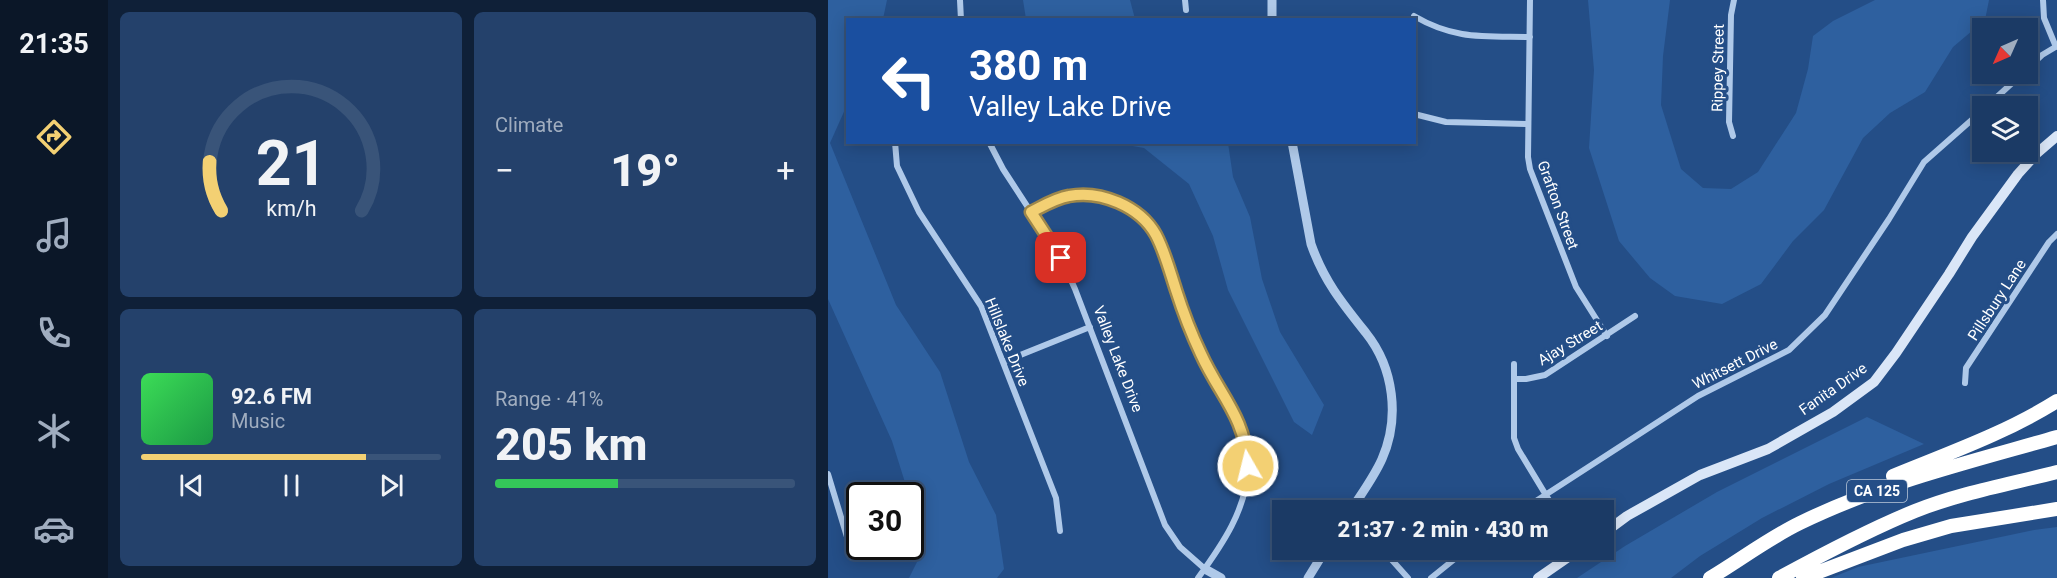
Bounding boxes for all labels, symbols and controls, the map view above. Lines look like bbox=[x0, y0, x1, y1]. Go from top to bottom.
north arrow bbox=[1972, 18, 2038, 84]
map controls bbox=[1972, 18, 2038, 162]
street label: Rippey Street bbox=[1708, 24, 1728, 112]
text: 21:35 bbox=[19, 28, 89, 60]
text: 380 m bbox=[969, 41, 1088, 90]
icon: left bbox=[870, 42, 948, 120]
text: Valley Lake Drive bbox=[969, 91, 1171, 123]
button: layers bbox=[1972, 96, 2038, 162]
text: Climate bbox=[495, 113, 563, 137]
icon: directions bbox=[33, 116, 75, 158]
text: 21 bbox=[255, 127, 327, 200]
text: 19° bbox=[610, 144, 680, 197]
text: − bbox=[495, 151, 514, 190]
text: + bbox=[776, 151, 795, 190]
street label: Grafton Street bbox=[1534, 158, 1582, 252]
text: km/h bbox=[266, 197, 316, 222]
icon: music bbox=[33, 214, 75, 256]
pin bbox=[1035, 232, 1086, 283]
icon: arrive bbox=[1044, 241, 1077, 274]
street label: Pillsbury Lane bbox=[1964, 256, 2030, 344]
street label: Hillslake Drive bbox=[981, 295, 1033, 389]
street label: Valley Lake Drive bbox=[1089, 303, 1147, 415]
icon: phone bbox=[33, 312, 75, 354]
street label: Ajay Street bbox=[1535, 317, 1605, 369]
street label: Whitsett Drive bbox=[1689, 335, 1781, 393]
street label: Fanita Drive bbox=[1796, 359, 1870, 419]
text: 92.6 FM bbox=[231, 384, 312, 409]
text: Range · 41% bbox=[495, 387, 603, 411]
text: Music bbox=[231, 409, 285, 433]
icon: climate bbox=[33, 410, 75, 452]
text: 205 km bbox=[495, 418, 647, 471]
position arrow bbox=[1216, 434, 1280, 498]
icon: previous bbox=[175, 469, 208, 502]
icon: pause bbox=[275, 469, 308, 502]
icon: next bbox=[375, 469, 408, 502]
road number: CA 125 bbox=[1847, 480, 1907, 502]
speed limit sign: 30 bbox=[846, 482, 924, 560]
icon: car bbox=[33, 508, 75, 550]
text: 21:37 · 2 min · 430 m bbox=[1338, 517, 1548, 542]

